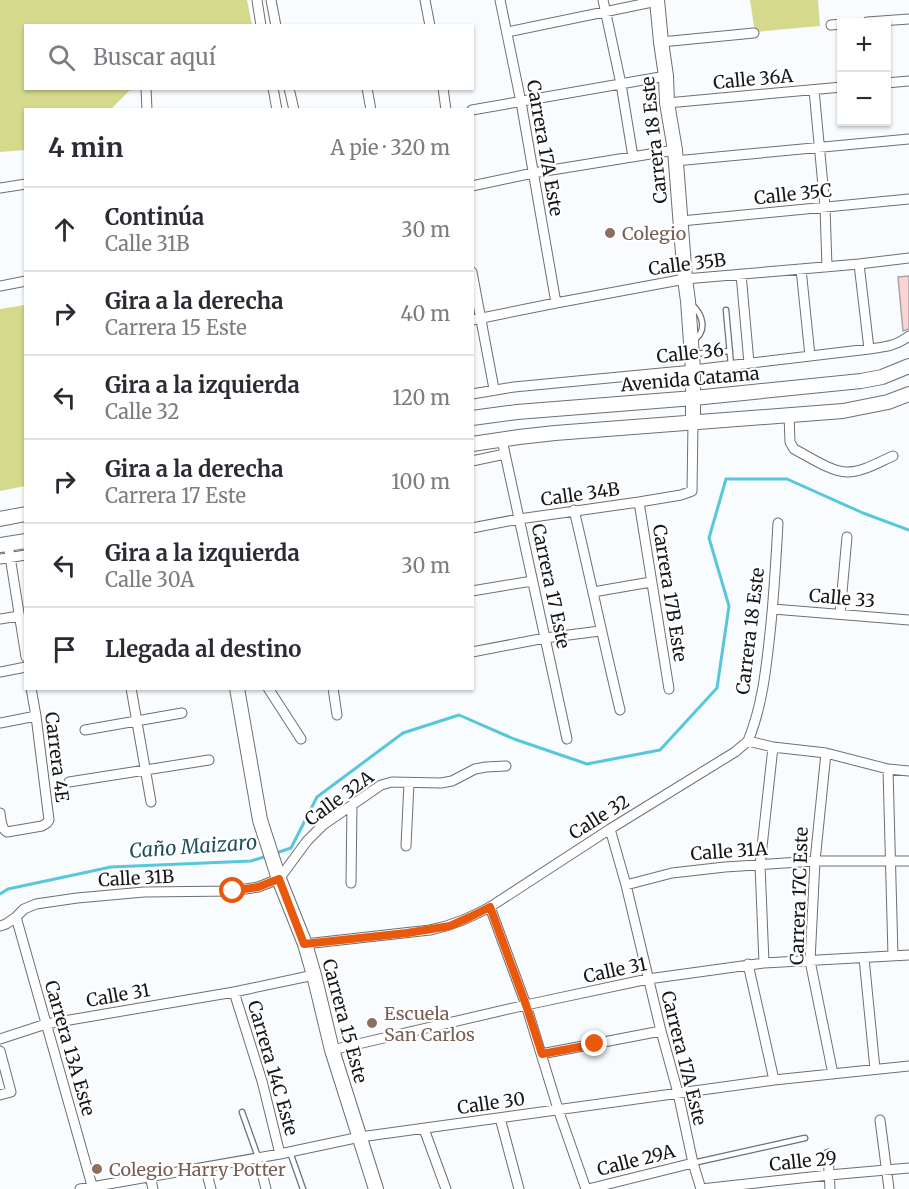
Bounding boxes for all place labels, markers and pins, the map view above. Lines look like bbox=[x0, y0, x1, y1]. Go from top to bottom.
place label: Colegio bbox=[622, 222, 686, 245]
marker: Colegio bbox=[603, 226, 617, 240]
place label: Escuela San Carlos bbox=[384, 1002, 475, 1046]
marker: Escuela San Carlos bbox=[365, 1016, 379, 1030]
place label: Colegio Harry Potter bbox=[109, 1158, 286, 1181]
marker: Colegio Harry Potter bbox=[90, 1162, 104, 1176]

